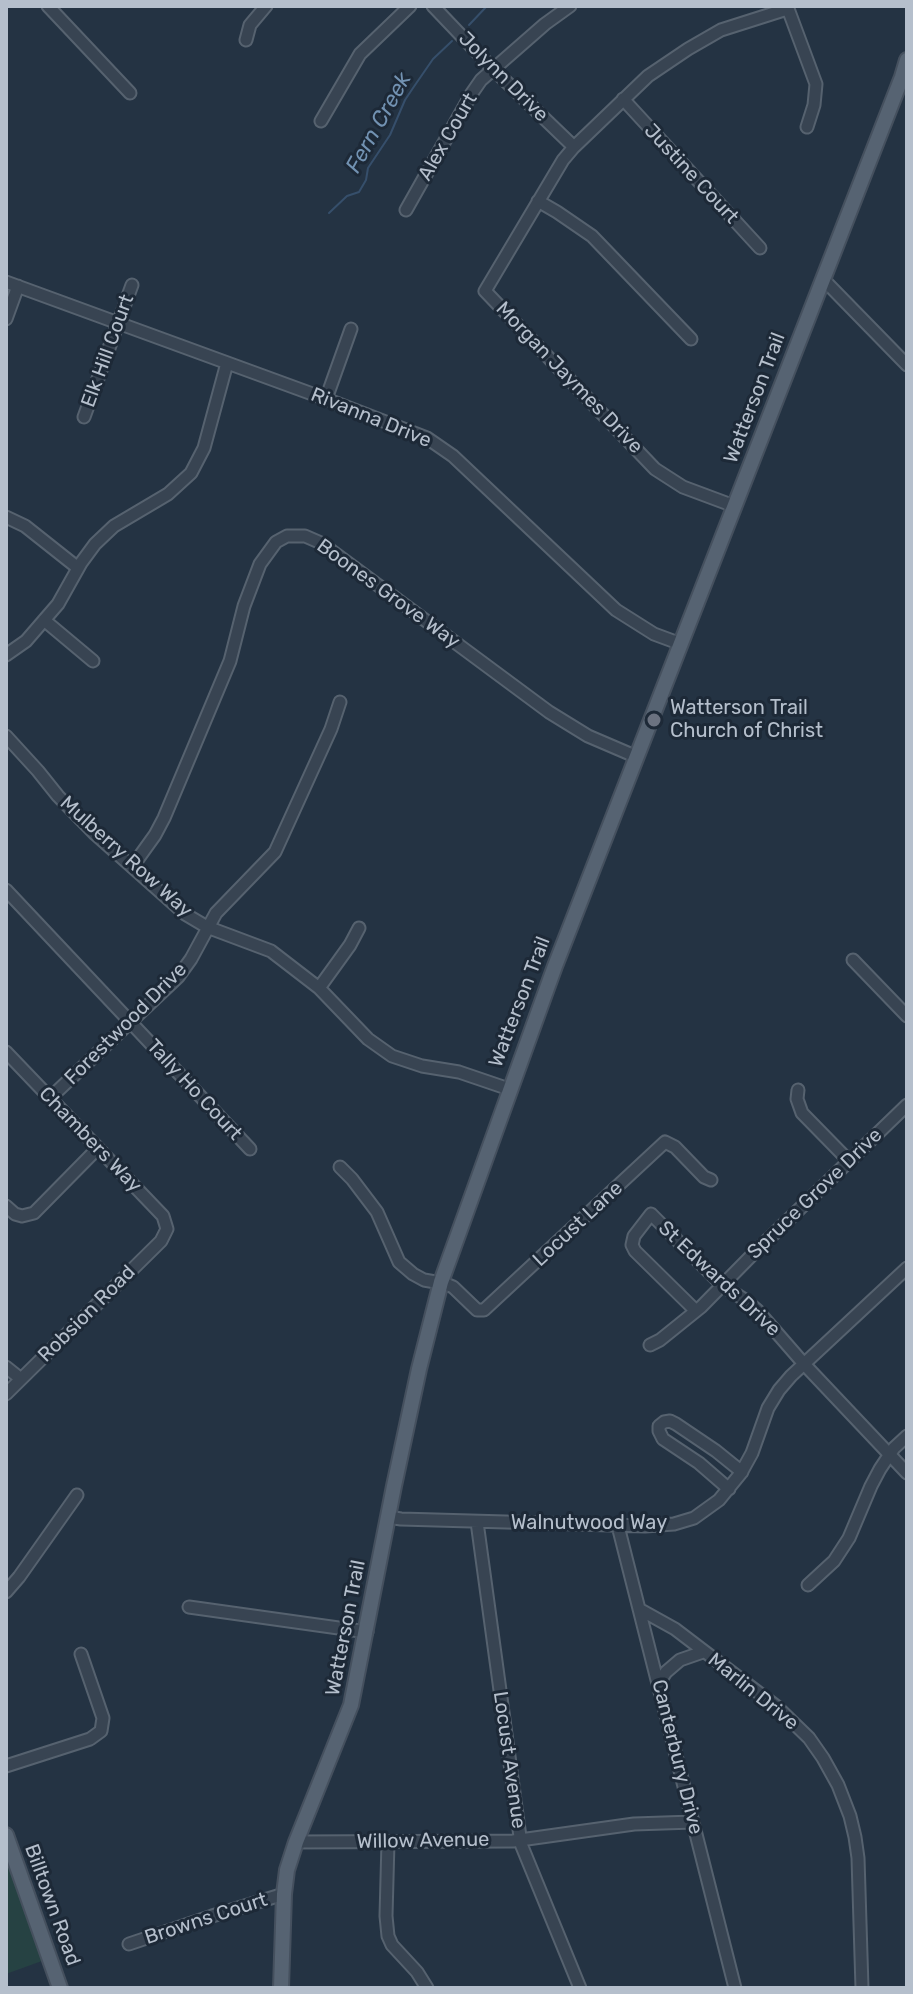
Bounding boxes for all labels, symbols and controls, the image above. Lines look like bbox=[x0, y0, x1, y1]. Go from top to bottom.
street label: Jolynn Drive bbox=[453, 27, 553, 127]
water label: Fern Creek bbox=[341, 68, 417, 178]
street label: Alex Court bbox=[413, 89, 483, 185]
street label: Justine Court bbox=[639, 119, 743, 229]
street label: Elk Hill Court bbox=[77, 291, 139, 411]
street label: Morgan Jaymes Drive bbox=[490, 297, 648, 459]
street label: Watterson Trail bbox=[719, 329, 791, 467]
street label: Rivanna Drive bbox=[307, 383, 435, 453]
street label: Boones Grove Way bbox=[312, 534, 464, 654]
place label: Watterson Trail Church of Christ bbox=[670, 696, 823, 743]
marker: Watterson Trail Church of Christ bbox=[645, 711, 663, 729]
street label: Mulberry Row Way bbox=[55, 791, 197, 923]
street label: Watterson Trail bbox=[484, 933, 556, 1071]
street label: Forestwood Drive bbox=[60, 958, 192, 1090]
street label: Tally Ho Court bbox=[141, 1035, 247, 1145]
street label: Chambers Way bbox=[34, 1082, 146, 1198]
street label: Spruce Grove Drive bbox=[743, 1123, 887, 1265]
street label: Locust Lane bbox=[528, 1176, 628, 1272]
street label: St Edwards Drive bbox=[653, 1216, 785, 1342]
street label: Robsion Road bbox=[34, 1261, 140, 1367]
street label: Walnutwood Way bbox=[511, 1511, 667, 1535]
street label: Watterson Trail bbox=[321, 1558, 371, 1698]
street label: Marlin Drive bbox=[703, 1648, 803, 1736]
street label: Canterbury Drive bbox=[646, 1677, 708, 1837]
street label: Locust Avenue bbox=[487, 1690, 531, 1830]
street label: Willow Avenue bbox=[356, 1828, 490, 1854]
street label: Billtown Road bbox=[19, 1841, 85, 1969]
street label: Browns Court bbox=[142, 1888, 270, 1950]

